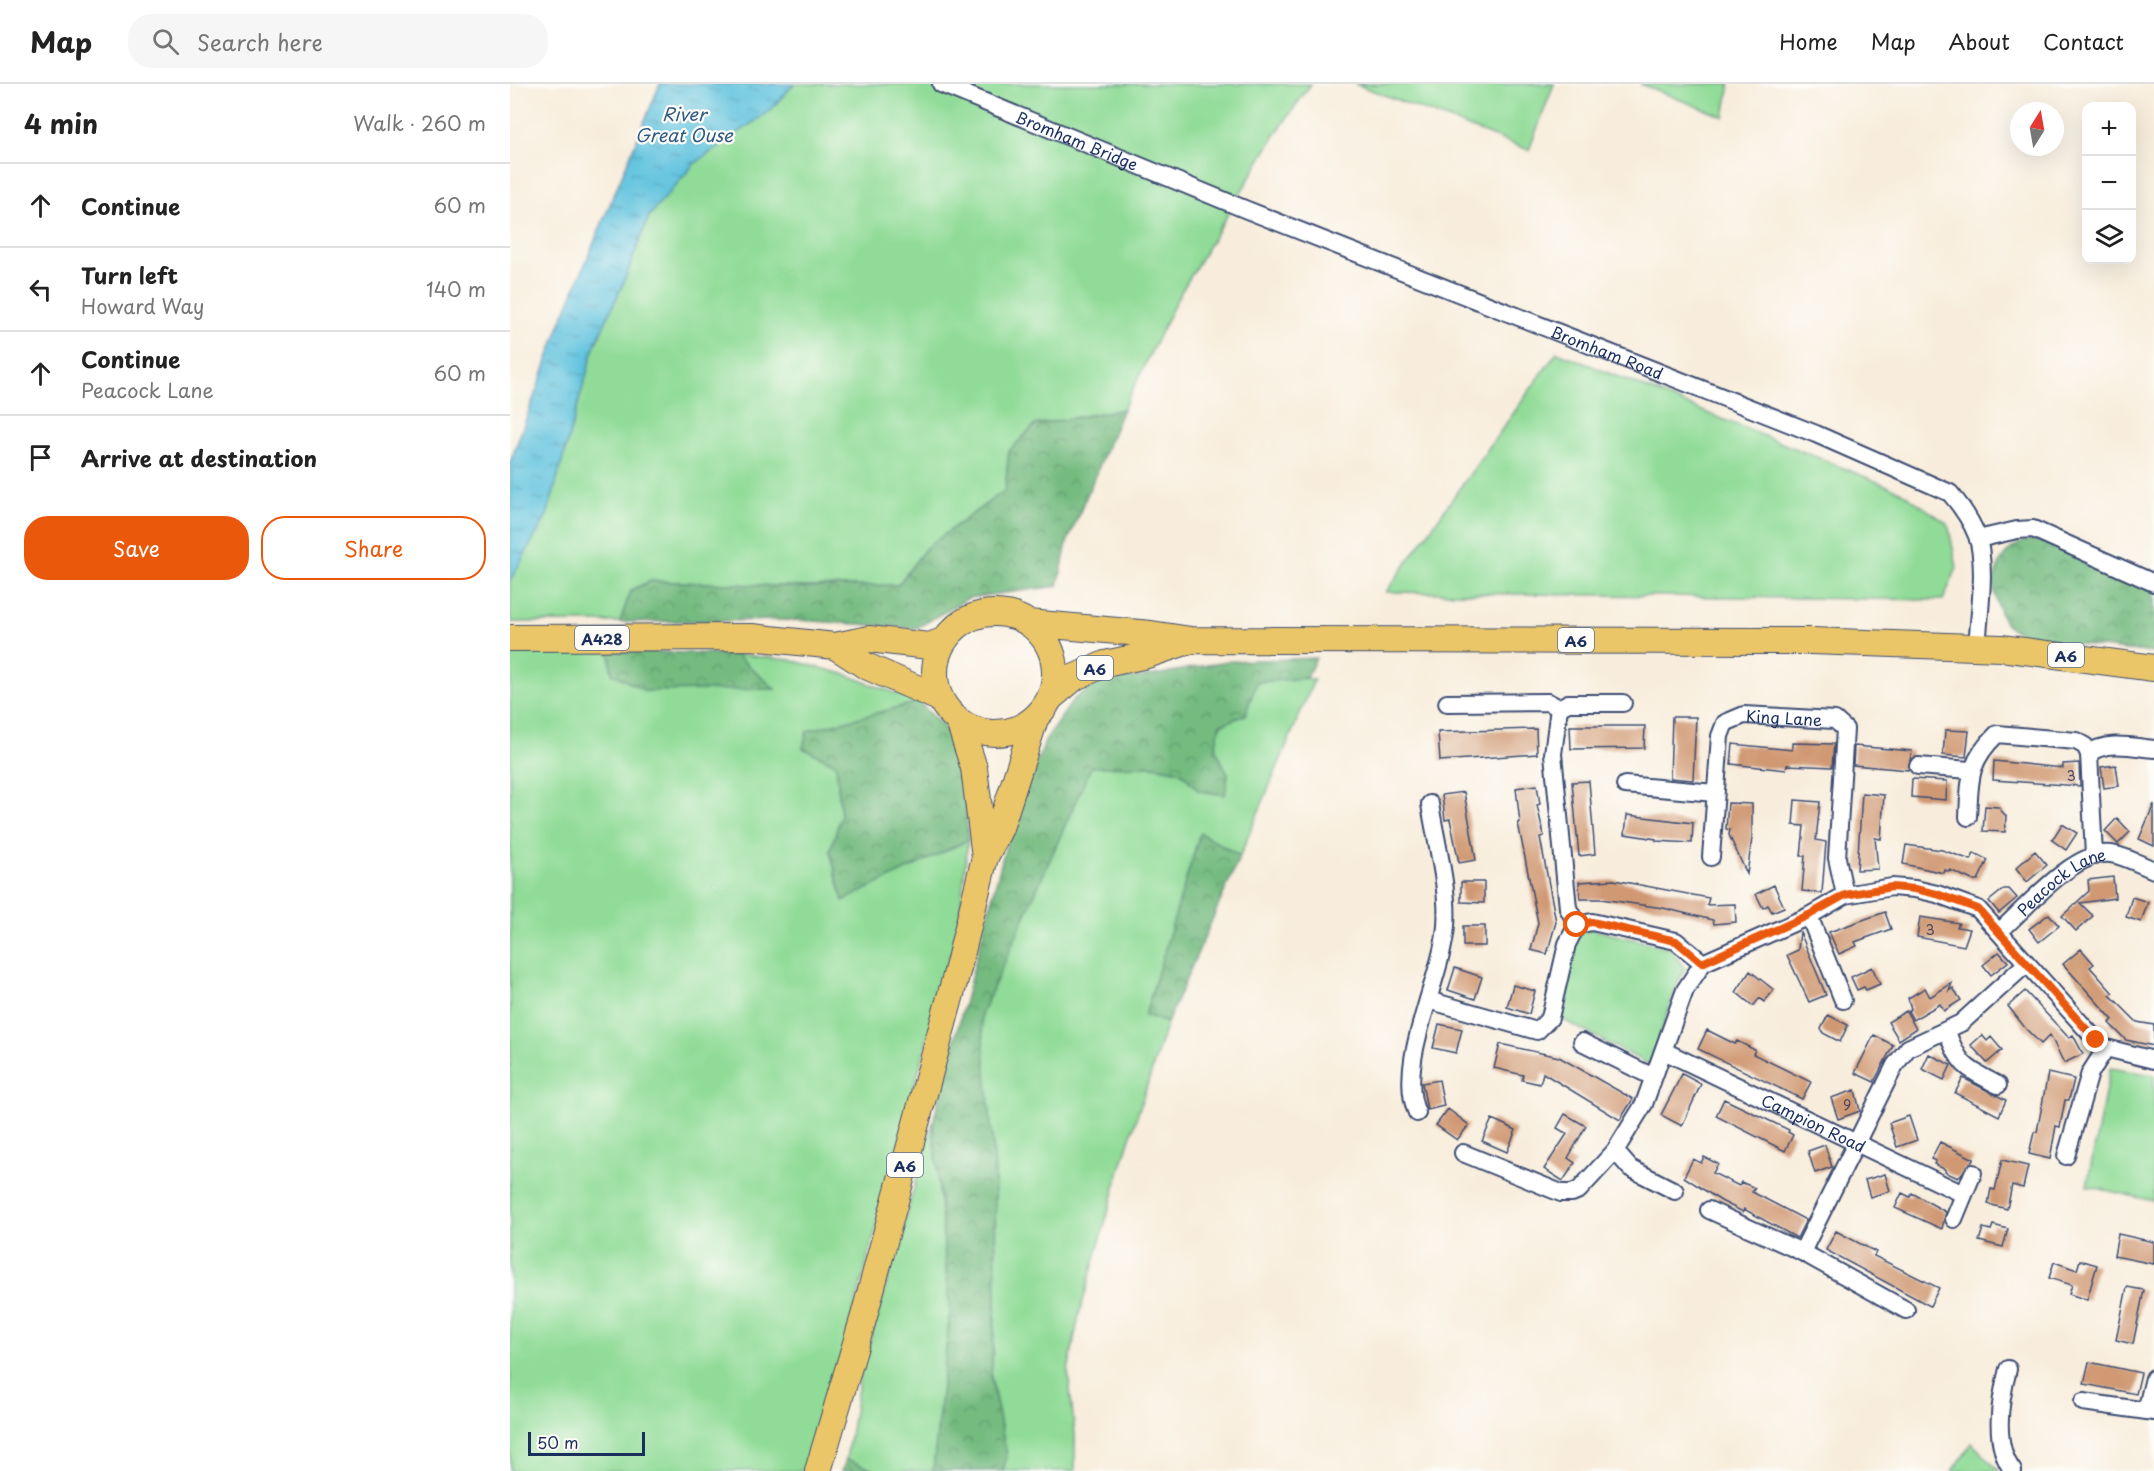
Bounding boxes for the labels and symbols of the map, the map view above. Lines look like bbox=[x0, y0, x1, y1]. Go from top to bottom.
water label: River Great Ouse bbox=[635, 100, 734, 148]
north arrow bbox=[2010, 102, 2064, 156]
street label: Bromham Bridge bbox=[1012, 104, 1142, 176]
street label: Bromham Road bbox=[1547, 319, 1667, 385]
road number: A428 bbox=[575, 626, 629, 650]
road number: A6 bbox=[1558, 628, 1594, 652]
road number: A6 bbox=[2048, 643, 2084, 667]
road number: A6 bbox=[1077, 656, 1113, 680]
street label: King Lane bbox=[1745, 703, 1823, 731]
house number: 3 bbox=[2066, 765, 2076, 786]
street label: Peacock Lane bbox=[2011, 842, 2107, 921]
route start bbox=[1563, 911, 1589, 937]
house number: 3 bbox=[1925, 919, 1935, 940]
route end bbox=[2082, 1026, 2108, 1052]
street label: Campion Road bbox=[1758, 1087, 1870, 1158]
house number: 9 bbox=[1843, 1094, 1851, 1115]
road number: A6 bbox=[887, 1153, 923, 1177]
scale bar bbox=[528, 1429, 645, 1456]

